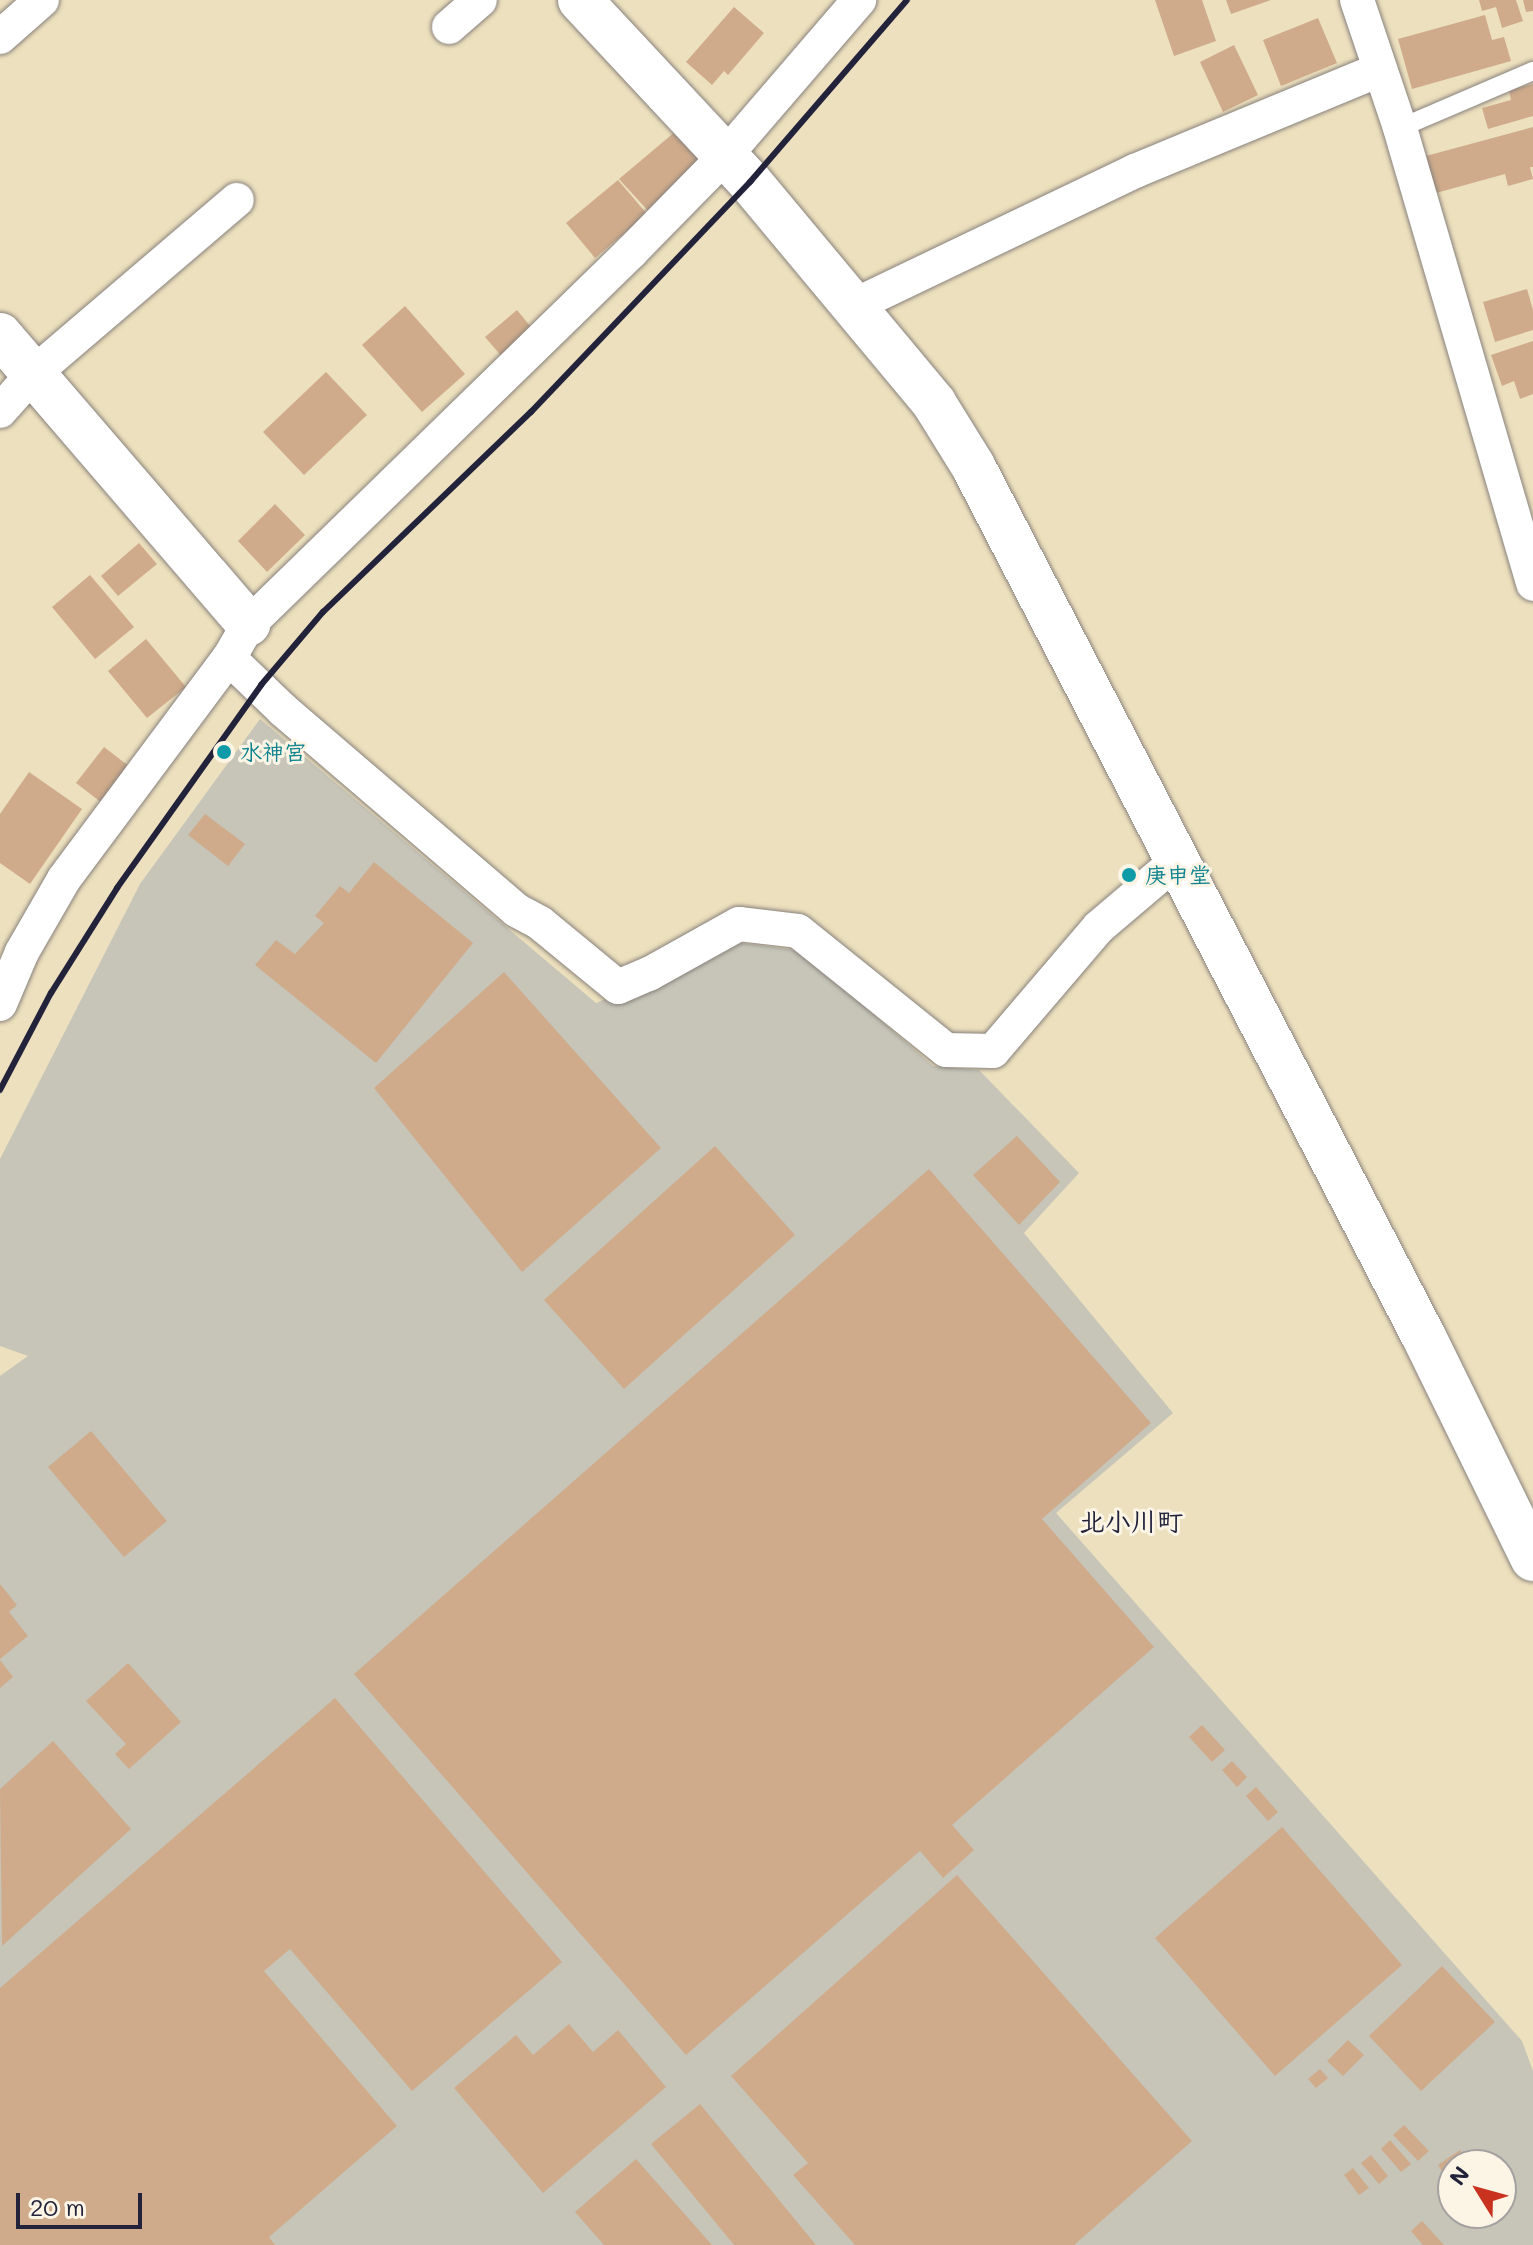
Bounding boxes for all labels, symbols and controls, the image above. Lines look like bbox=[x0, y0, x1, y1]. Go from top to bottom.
place label: 水神宮 bbox=[240, 739, 306, 765]
marker: 水神宮 bbox=[215, 743, 233, 761]
place label: 庚申堂 bbox=[1145, 862, 1211, 888]
marker: 庚申堂 bbox=[1120, 866, 1138, 884]
district label: 北小川町 bbox=[1079, 1506, 1183, 1538]
north arrow bbox=[1437, 2149, 1517, 2229]
text: N bbox=[1442, 2160, 1476, 2191]
scale bar bbox=[20, 2177, 146, 2227]
text: 20 m bbox=[30, 2191, 85, 2222]

